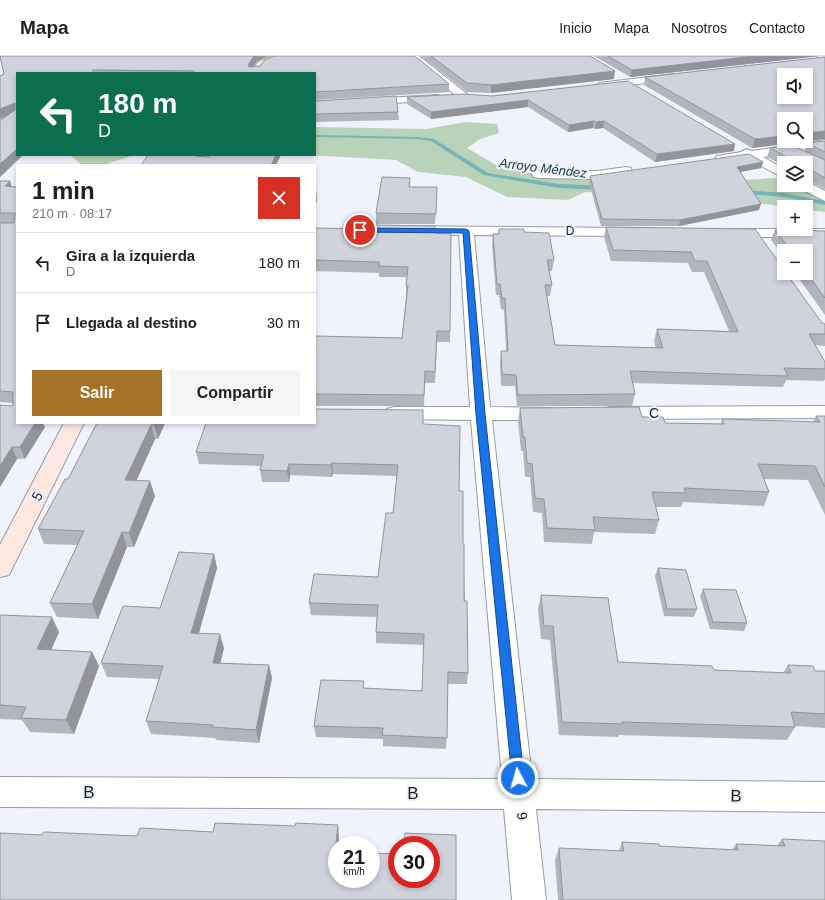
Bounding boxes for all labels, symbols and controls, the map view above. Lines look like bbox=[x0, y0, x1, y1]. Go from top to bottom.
text: Mapa bbox=[20, 17, 69, 38]
text: Inicio bbox=[559, 20, 592, 36]
text: Mapa bbox=[614, 20, 649, 36]
text: Nosotros bbox=[671, 20, 727, 36]
text: Contacto bbox=[749, 20, 805, 36]
map controls bbox=[777, 68, 813, 280]
button: sound bbox=[777, 68, 813, 104]
icon: left bbox=[32, 88, 84, 140]
text: 180 m bbox=[98, 88, 177, 119]
button: search bbox=[777, 112, 813, 148]
text: D bbox=[98, 121, 111, 141]
water label: Arroyo Méndez bbox=[497, 155, 588, 181]
button: layers bbox=[777, 156, 813, 192]
text: 1 min bbox=[32, 177, 95, 204]
button: close bbox=[258, 177, 300, 219]
button: + bbox=[777, 200, 813, 236]
text: 210 m · 08:17 bbox=[32, 206, 112, 221]
pin bbox=[343, 213, 377, 247]
icon: arrive bbox=[349, 219, 371, 241]
street label: D bbox=[566, 224, 575, 238]
button: − bbox=[777, 244, 813, 280]
text: Gira a la izquierda bbox=[66, 247, 195, 264]
icon: left bbox=[32, 252, 54, 274]
text: 180 m bbox=[258, 254, 300, 271]
text: D bbox=[66, 264, 75, 279]
icon: arrive bbox=[32, 312, 54, 334]
text: Llegada al destino bbox=[66, 314, 197, 331]
text: 30 m bbox=[267, 314, 300, 331]
button: Salir bbox=[32, 370, 162, 416]
button: Compartir bbox=[170, 370, 300, 416]
street label: C bbox=[649, 405, 659, 421]
street label: 5 bbox=[28, 489, 46, 503]
position arrow bbox=[497, 757, 539, 799]
street label: B bbox=[83, 783, 95, 802]
street label: B bbox=[407, 784, 419, 803]
street label: B bbox=[730, 786, 742, 806]
street label: 6 bbox=[514, 811, 530, 821]
speed limit sign: 30 bbox=[388, 836, 440, 888]
text: 21 bbox=[343, 846, 365, 868]
text: km/h bbox=[343, 866, 365, 877]

